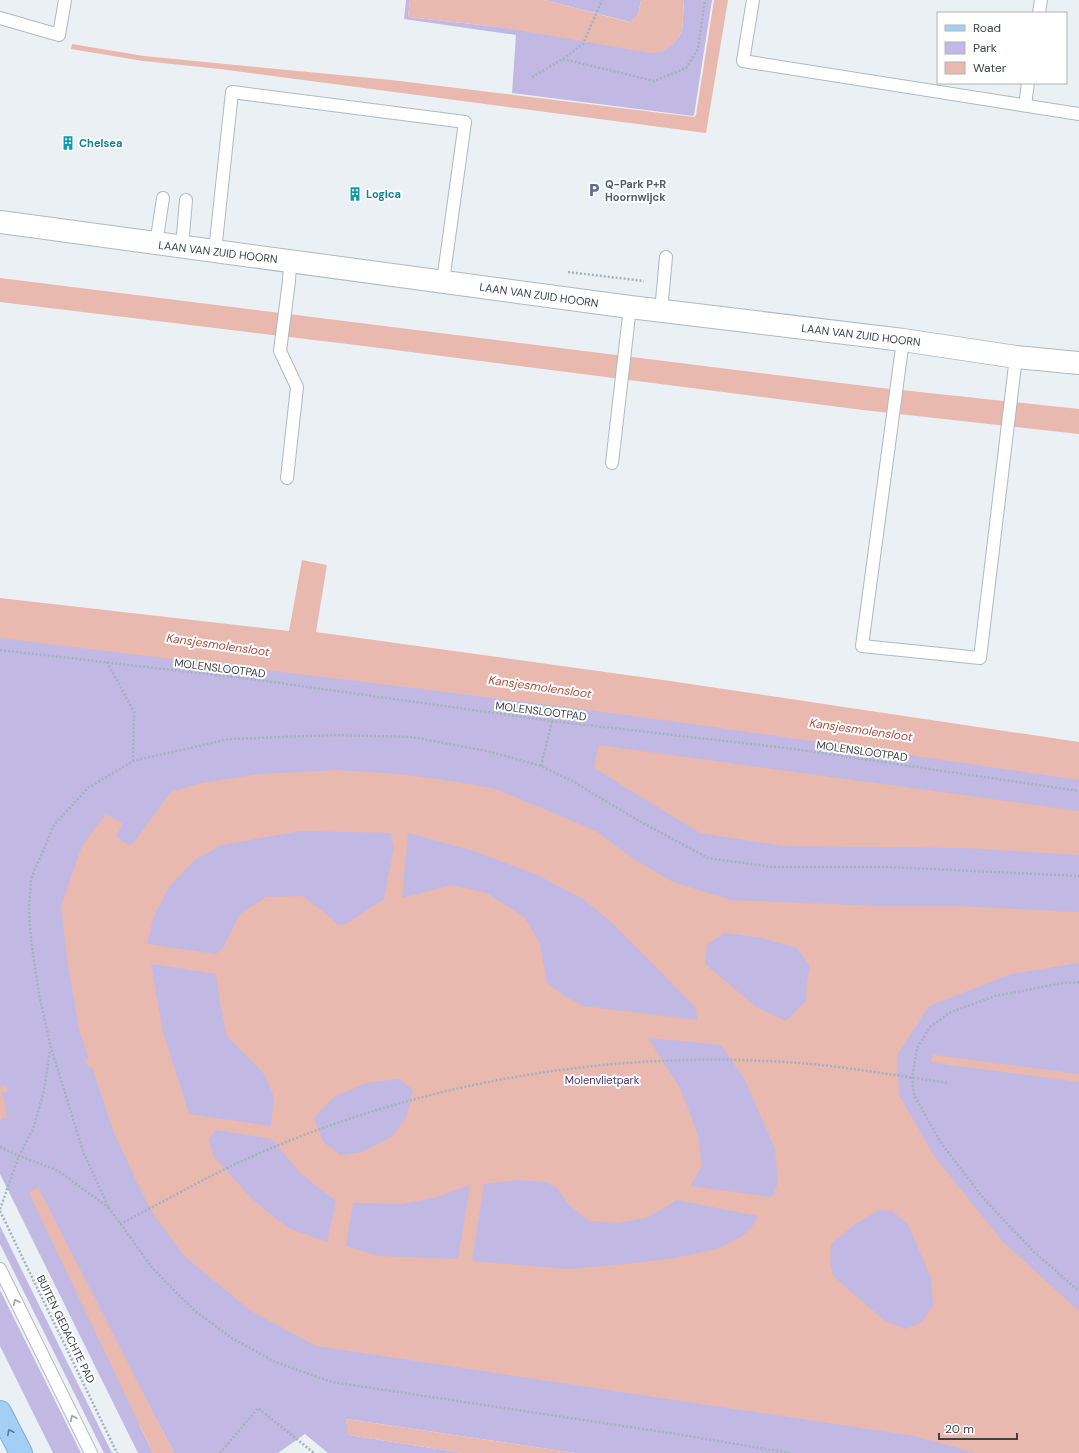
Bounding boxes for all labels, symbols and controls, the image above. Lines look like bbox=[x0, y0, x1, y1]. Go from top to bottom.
legend bbox=[937, 12, 1067, 84]
text: Road bbox=[973, 20, 1001, 36]
text: Park bbox=[973, 40, 997, 56]
text: Water bbox=[973, 60, 1007, 76]
building icon: Chelsea bbox=[60, 135, 76, 151]
place label: Chelsea bbox=[79, 136, 122, 150]
place label: Q-Park P+R Hoornwijck bbox=[605, 177, 666, 204]
parking icon: Q-Park P+R Hoornwijck bbox=[586, 182, 602, 198]
building icon: Logica bbox=[347, 186, 363, 202]
place label: Logica bbox=[366, 187, 401, 201]
street label: LAAN VAN ZUID HOORN bbox=[158, 238, 278, 266]
street label: LAAN VAN ZUID HOORN bbox=[479, 280, 599, 310]
street label: LAAN VAN ZUID HOORN bbox=[801, 321, 921, 349]
water label: Kansjesmolensloot bbox=[165, 630, 271, 660]
street label: MOLENSLOOTPAD bbox=[174, 655, 267, 681]
water label: Kansjesmolensloot bbox=[487, 672, 593, 702]
street label: MOLENSLOOTPAD bbox=[495, 698, 588, 724]
water label: Kansjesmolensloot bbox=[808, 715, 914, 745]
street label: MOLENSLOOTPAD bbox=[816, 738, 909, 764]
park label: Molenvlietpark bbox=[565, 1073, 640, 1087]
street label: BUITEN GEDACHTE PAD bbox=[34, 1273, 99, 1386]
one-way arrow bbox=[13, 1298, 21, 1306]
one-way arrow bbox=[70, 1415, 78, 1423]
scale bar bbox=[939, 1415, 1017, 1441]
text: 20 m bbox=[945, 1421, 974, 1437]
one-way arrow bbox=[8, 1429, 15, 1437]

